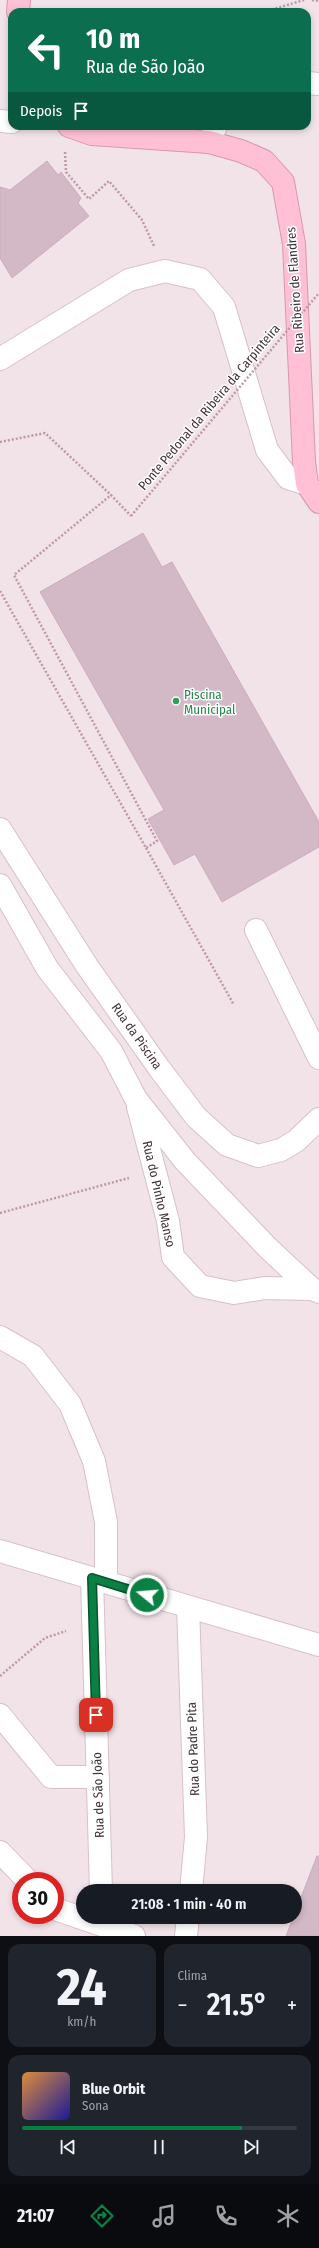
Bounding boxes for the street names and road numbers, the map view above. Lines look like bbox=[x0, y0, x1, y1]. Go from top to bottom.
street label: Rua Ribeiro de Flandres bbox=[283, 226, 307, 353]
street label: Ponte Pedonal da Ribeira da Carpinteira bbox=[135, 321, 283, 493]
street label: Rua da Piscina bbox=[109, 1000, 165, 1072]
street label: Rua do Pinho Manso bbox=[139, 1139, 179, 1249]
street label: Rua do Padre Pita bbox=[184, 1702, 202, 1796]
street label: Rua de São João bbox=[89, 1752, 107, 1838]

